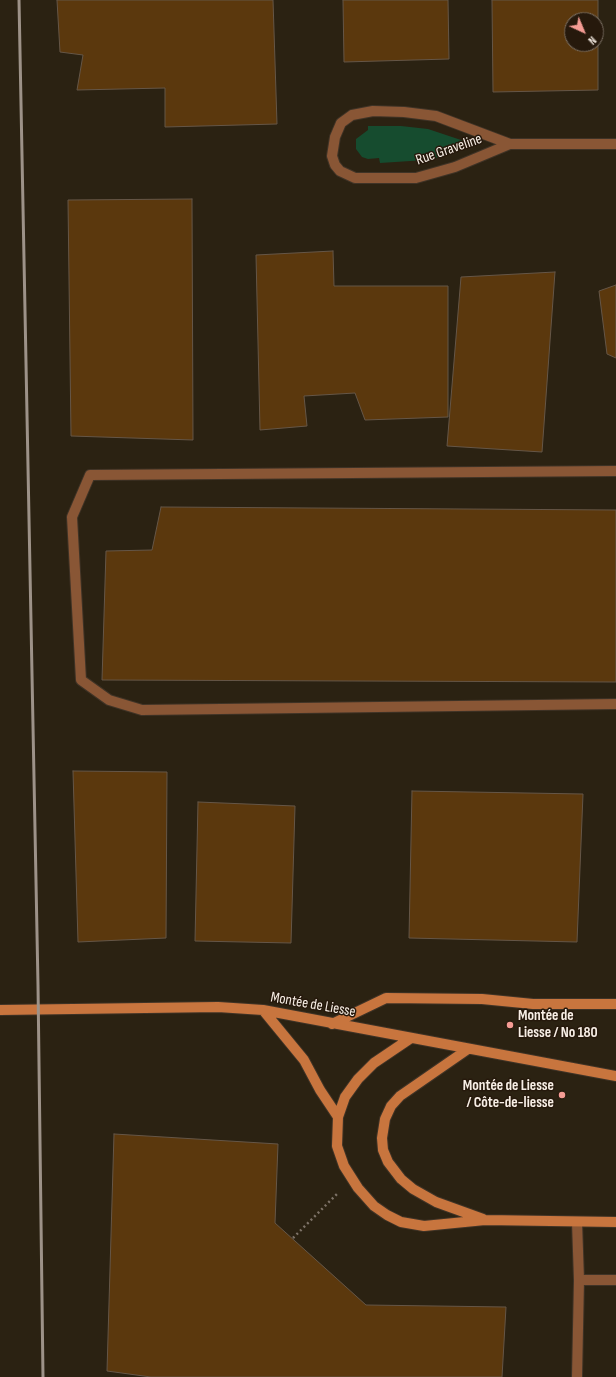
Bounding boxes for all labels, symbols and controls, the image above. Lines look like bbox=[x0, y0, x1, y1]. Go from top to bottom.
north arrow bbox=[564, 12, 604, 52]
text: N bbox=[585, 34, 599, 47]
street label: Rue Graveline bbox=[413, 130, 485, 170]
street label: Montée de Liesse bbox=[269, 989, 357, 1021]
place label: Montée de Liesse / No 180 bbox=[518, 1007, 598, 1042]
marker: Montée de Liesse / No 180 bbox=[505, 1020, 515, 1030]
place label: Montée de Liesse / Côte-de-liesse bbox=[463, 1077, 554, 1112]
marker: Montée de Liesse / Côte-de-liesse bbox=[557, 1090, 567, 1100]

